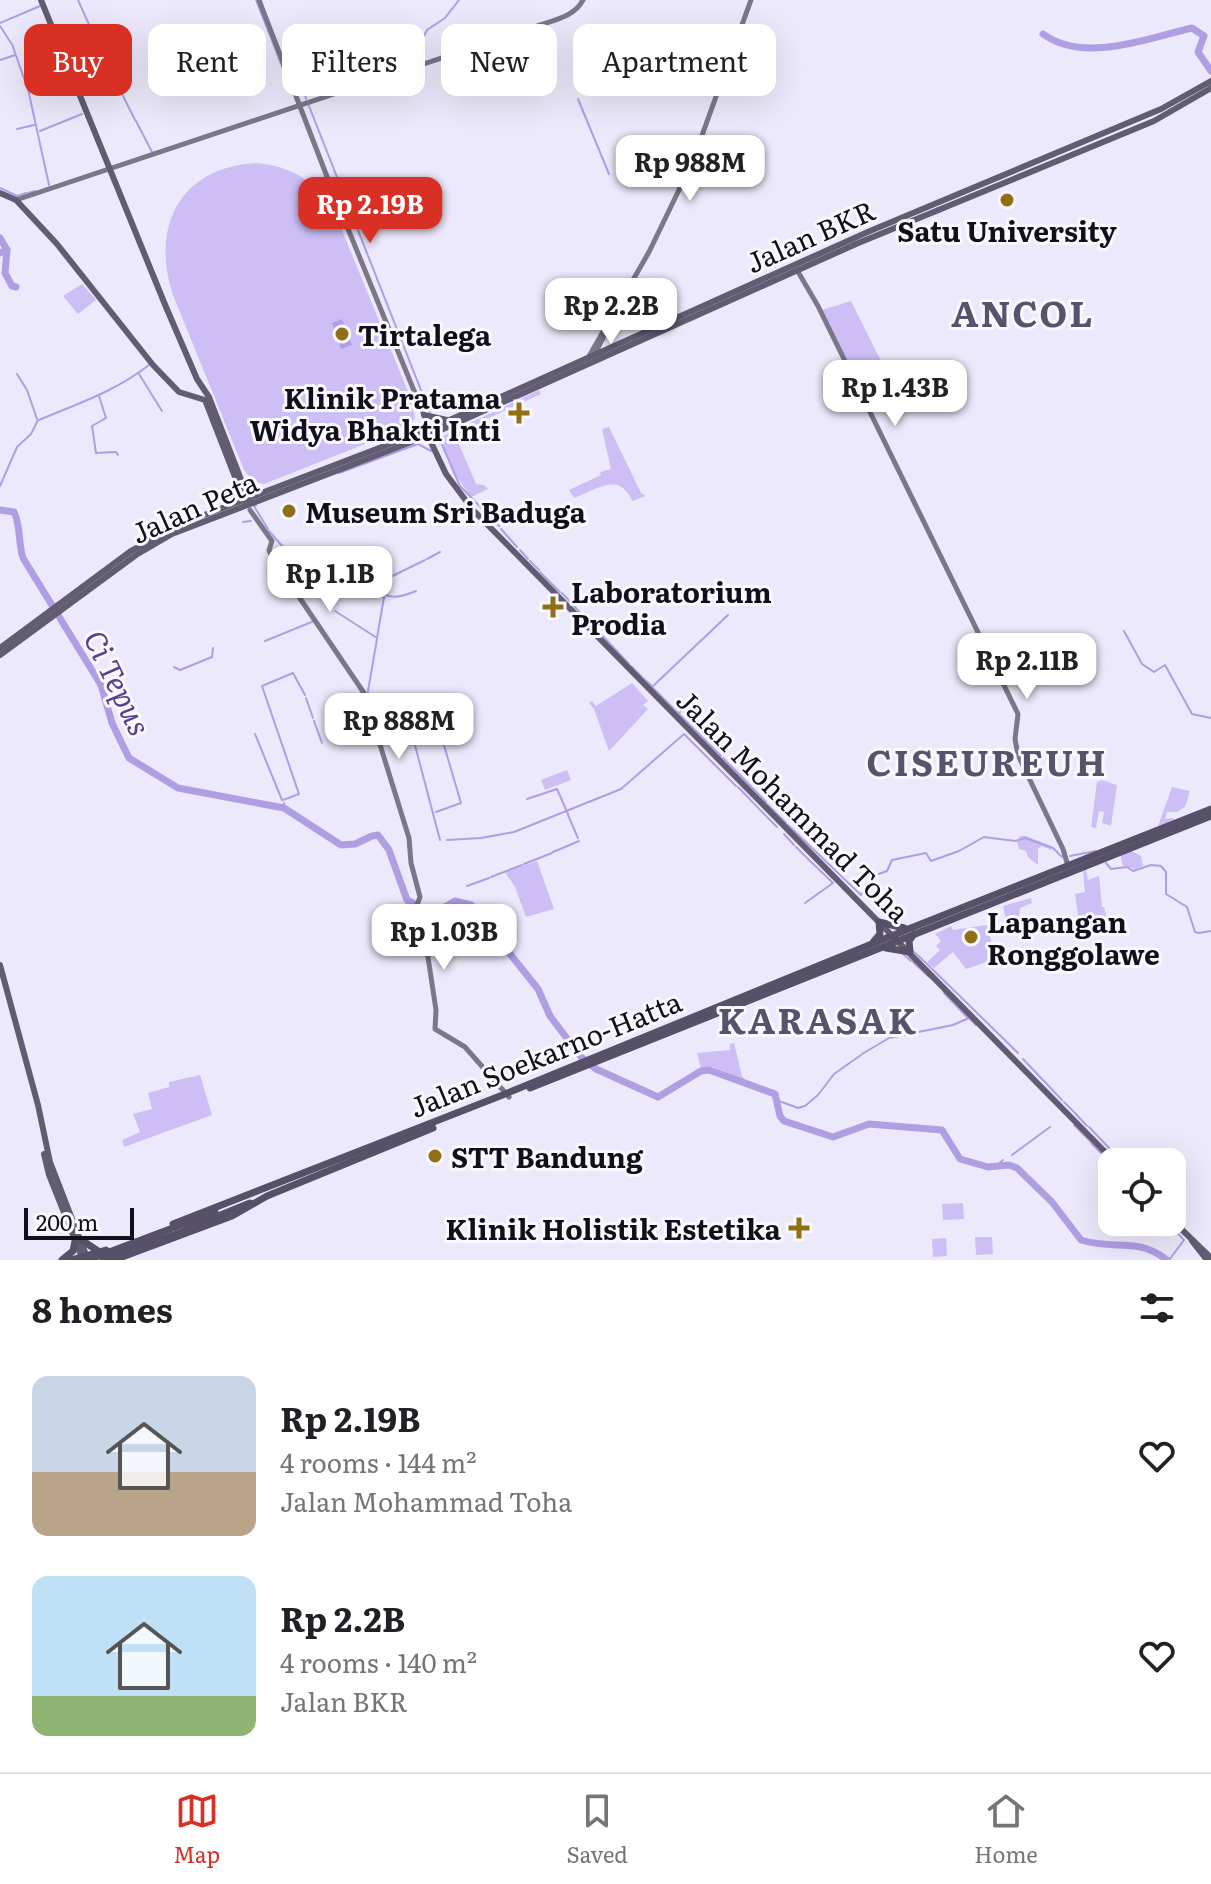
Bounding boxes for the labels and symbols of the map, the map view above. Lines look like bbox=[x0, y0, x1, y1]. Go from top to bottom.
pin: Rp 988M bbox=[616, 135, 764, 203]
pin: Rp 2.19B bbox=[287, 177, 453, 245]
street label: Jalan BKR bbox=[739, 188, 881, 282]
marker: Satu University bbox=[998, 191, 1016, 209]
place label: Satu University bbox=[897, 209, 1117, 251]
pin: Rp 2.2B bbox=[537, 278, 685, 346]
district label: ANCOL bbox=[951, 285, 1095, 338]
place label: Tirtalega bbox=[358, 313, 492, 355]
marker: Tirtalega bbox=[333, 325, 351, 343]
pin: Rp 1.43B bbox=[812, 360, 978, 428]
place label: Klinik Pratama Widya Bhakti Inti bbox=[250, 376, 502, 450]
marker: Klinik Pratama Widya Bhakti Inti bbox=[508, 402, 530, 424]
street label: Jalan Peta bbox=[124, 459, 264, 553]
place label: Museum Sri Baduga bbox=[305, 490, 587, 532]
marker: Museum Sri Baduga bbox=[280, 502, 298, 520]
pin: Rp 1.1B bbox=[256, 546, 404, 614]
place label: Laboratorium Prodia bbox=[571, 570, 772, 644]
marker: Laboratorium Prodia bbox=[542, 596, 564, 618]
water label: Ci Tepus bbox=[75, 622, 163, 742]
pin: Rp 2.11B bbox=[944, 633, 1110, 701]
street label: Jalan Mohammad Toha bbox=[668, 679, 920, 931]
pin: Rp 888M bbox=[325, 693, 473, 761]
district label: CISEUREUH bbox=[866, 734, 1108, 787]
place label: Lapangan Ronggolawe bbox=[987, 900, 1160, 974]
pin: Rp 1.03B bbox=[361, 904, 527, 972]
marker: Lapangan Ronggolawe bbox=[962, 928, 980, 946]
street label: Jalan Soekarno-Hatta bbox=[403, 979, 687, 1127]
district label: KARASAK bbox=[718, 992, 918, 1045]
place label: STT Bandung bbox=[451, 1135, 644, 1177]
marker: STT Bandung bbox=[426, 1147, 444, 1165]
scale bar bbox=[24, 1204, 134, 1240]
place label: Klinik Holistik Estetika bbox=[445, 1207, 782, 1249]
marker: Klinik Holistik Estetika bbox=[788, 1217, 810, 1239]

